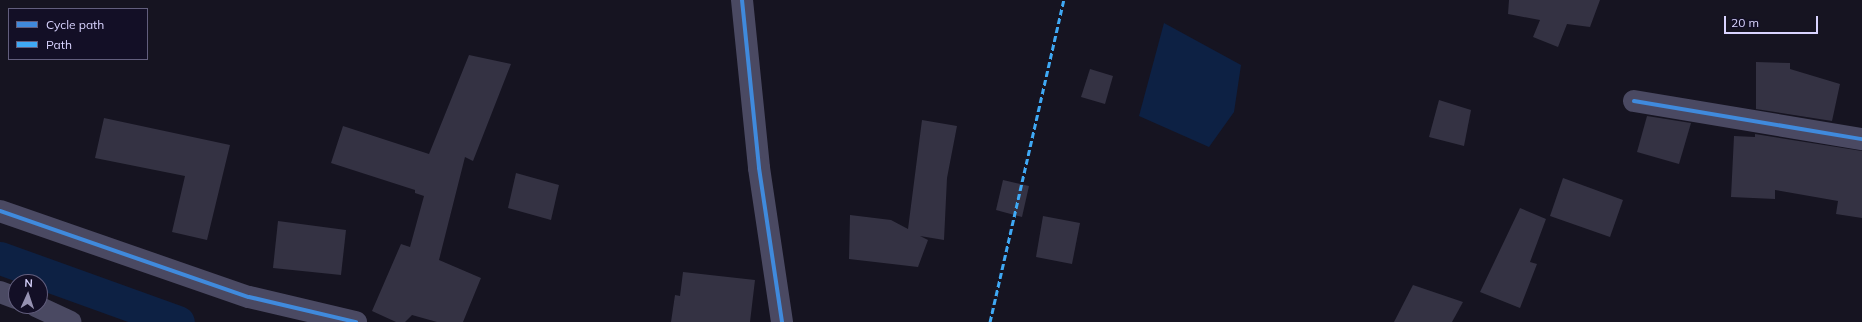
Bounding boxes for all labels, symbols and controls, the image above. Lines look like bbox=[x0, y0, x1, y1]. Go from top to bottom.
legend bbox=[8, 8, 148, 60]
scale bar bbox=[1726, 8, 1820, 34]
text: 20 m bbox=[1731, 15, 1759, 30]
text: Cycle path bbox=[46, 17, 104, 32]
text: Path bbox=[46, 37, 72, 52]
north arrow bbox=[8, 274, 48, 314]
text: N bbox=[24, 276, 33, 290]

